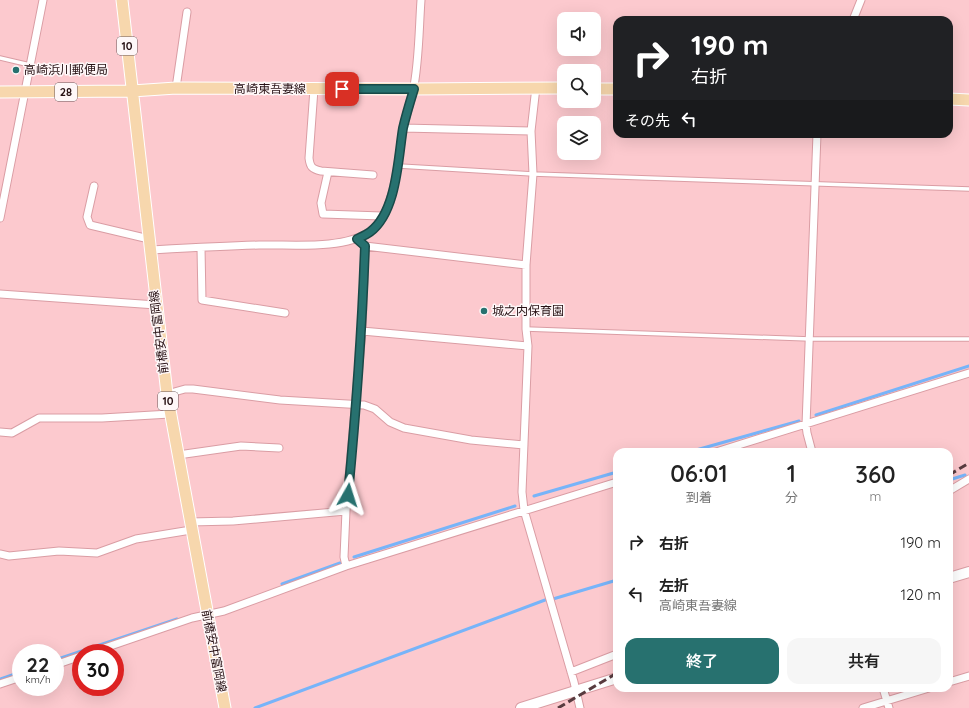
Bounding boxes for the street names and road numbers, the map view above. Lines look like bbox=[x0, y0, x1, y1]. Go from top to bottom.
road number: 10 bbox=[117, 37, 137, 55]
street label: 高崎東吾妻線 bbox=[234, 81, 306, 96]
road number: 28 bbox=[55, 83, 77, 101]
street label: 前橋安中富岡線 bbox=[146, 289, 171, 375]
road number: 10 bbox=[158, 392, 178, 410]
street label: 前橋安中富岡線 bbox=[199, 608, 230, 694]

